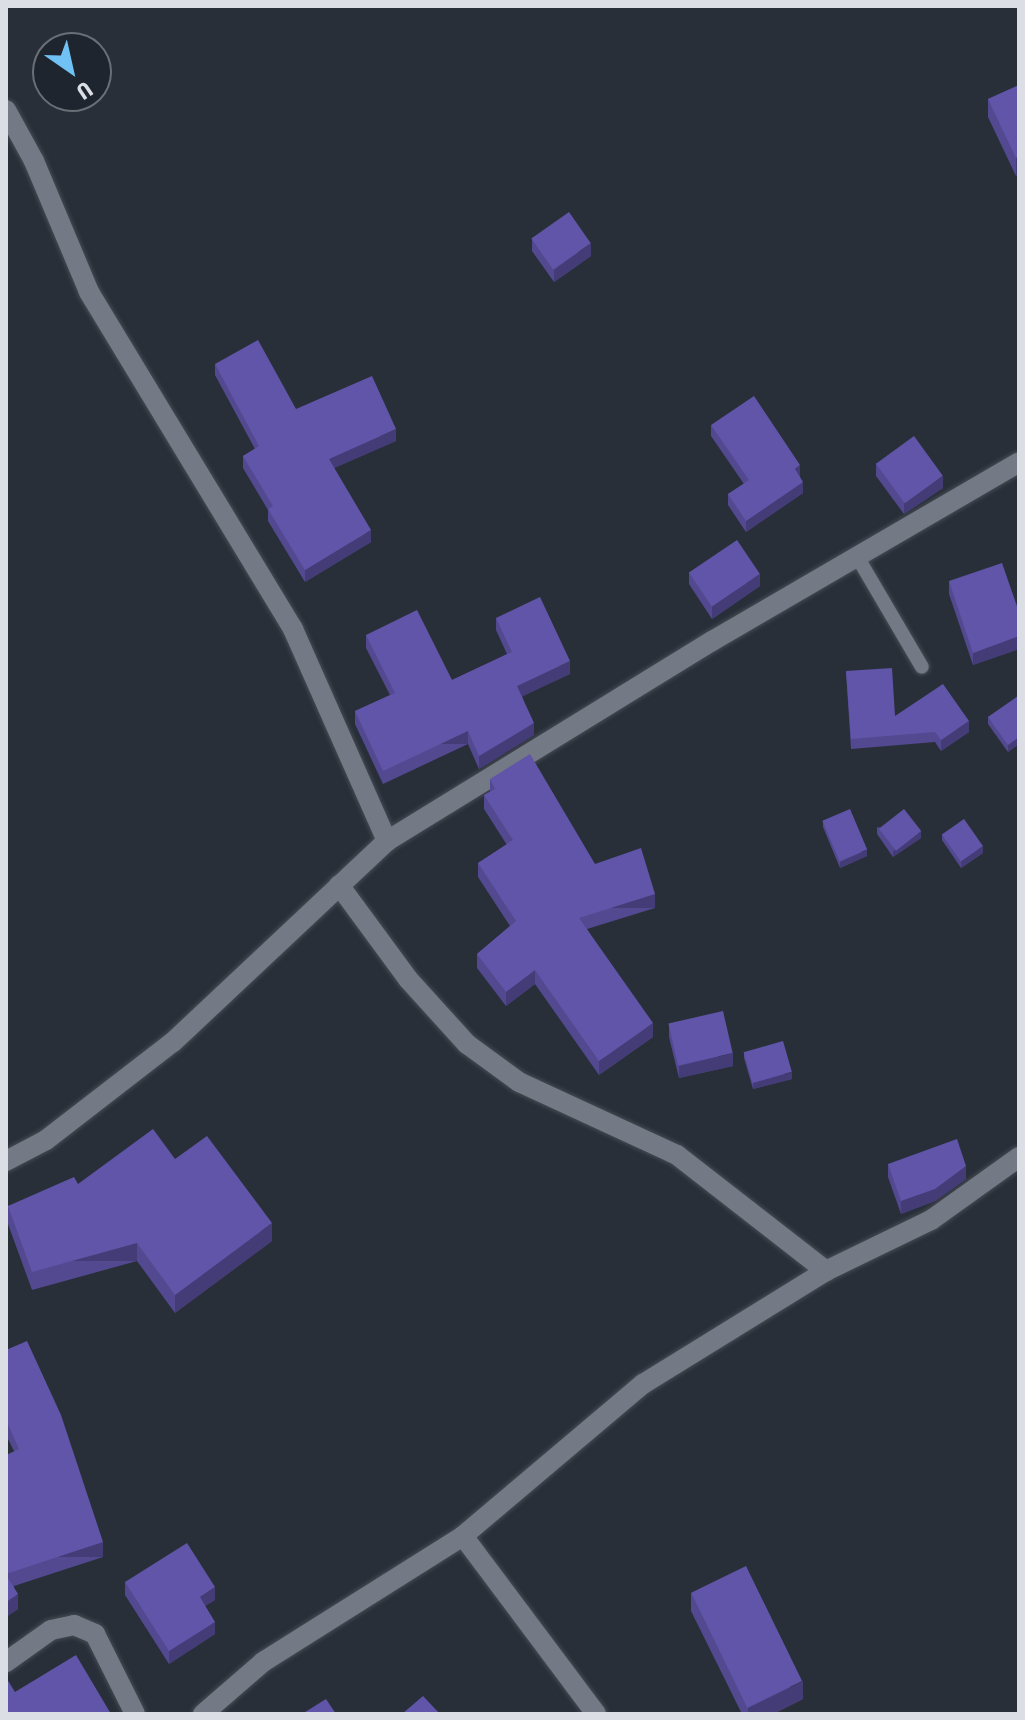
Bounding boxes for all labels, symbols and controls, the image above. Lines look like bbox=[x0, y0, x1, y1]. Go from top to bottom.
north arrow bbox=[32, 32, 112, 112]
text: U bbox=[72, 76, 97, 105]

